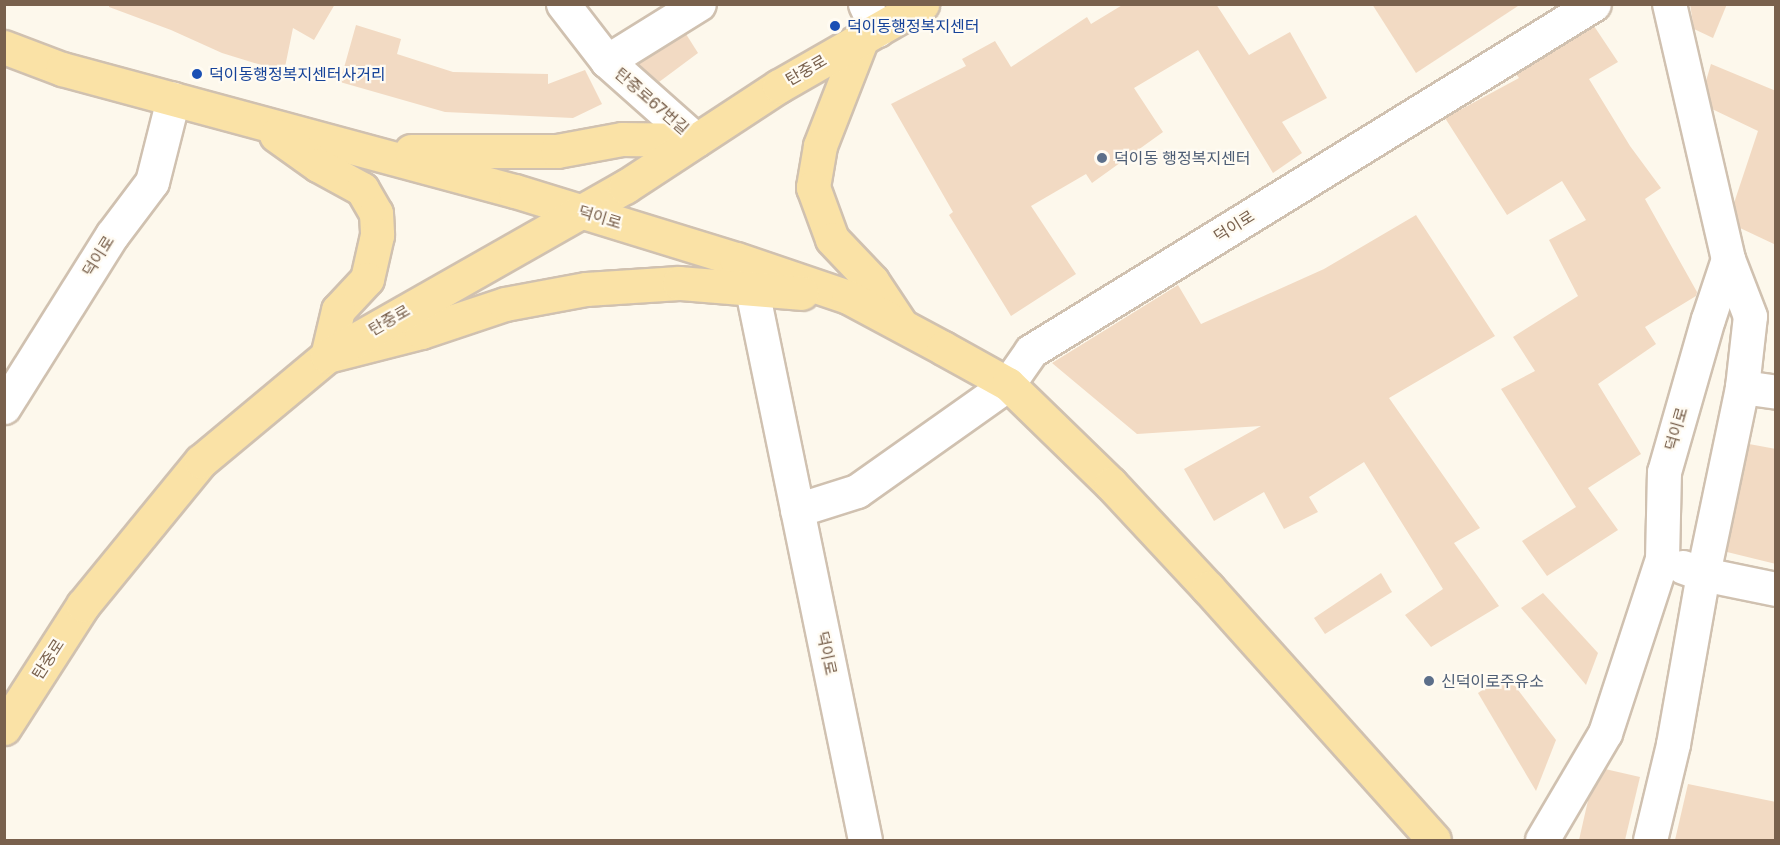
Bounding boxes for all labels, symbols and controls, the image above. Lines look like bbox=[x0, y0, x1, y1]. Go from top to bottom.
place label: 덕이동행정복지센터 bbox=[847, 16, 979, 36]
marker: 덕이동행정복지센터 bbox=[828, 19, 842, 33]
street label: 탄중로 bbox=[782, 51, 830, 89]
place label: 덕이동행정복지센터사거리 bbox=[209, 64, 386, 84]
street label: 탄중로67번길 bbox=[611, 64, 693, 138]
marker: 덕이동행정복지센터사거리 bbox=[190, 67, 204, 81]
place label: 덕이동 행정복지센터 bbox=[1114, 148, 1250, 168]
marker: 덕이동 행정복지센터 bbox=[1095, 151, 1109, 165]
street label: 덕이로 bbox=[576, 201, 624, 233]
street label: 덕이로 bbox=[1210, 206, 1258, 246]
street label: 덕이로 bbox=[78, 232, 118, 280]
street label: 탄중로 bbox=[365, 301, 413, 339]
street label: 덕이로 bbox=[1661, 405, 1691, 453]
street label: 덕이로 bbox=[813, 629, 841, 677]
street label: 탄중로 bbox=[28, 635, 68, 683]
place label: 신덕이로주유소 bbox=[1441, 671, 1544, 691]
marker: 신덕이로주유소 bbox=[1422, 674, 1436, 688]

